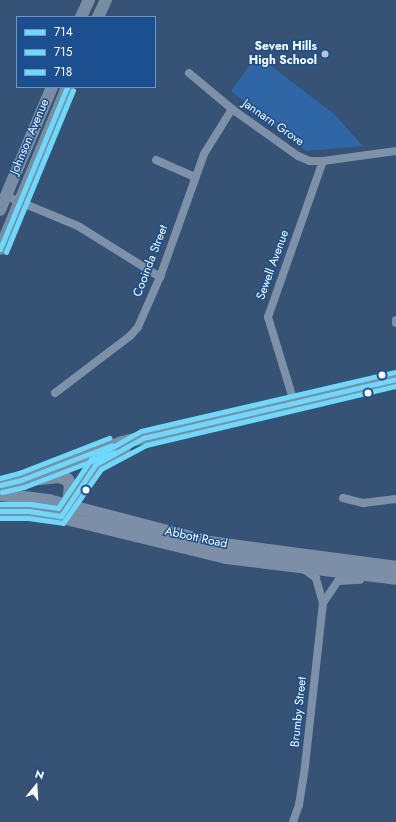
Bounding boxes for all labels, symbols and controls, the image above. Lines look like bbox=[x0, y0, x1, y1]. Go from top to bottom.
legend bbox=[16, 16, 156, 88]
text: 714 bbox=[54, 23, 73, 41]
place label: Seven Hills High School bbox=[249, 40, 317, 68]
text: 715 bbox=[54, 43, 72, 61]
marker: Seven Hills High School bbox=[320, 49, 330, 59]
text: 718 bbox=[54, 63, 72, 81]
street label: Jannarn Grove bbox=[239, 96, 307, 150]
street label: Johnson Avenue bbox=[8, 97, 52, 177]
street label: Cooinda Street bbox=[131, 223, 171, 299]
street label: Sewell Avenue bbox=[254, 228, 292, 302]
unlabelled marker bbox=[377, 370, 387, 380]
unlabelled marker bbox=[363, 388, 373, 398]
unlabelled marker bbox=[81, 485, 91, 495]
street label: Abbott Road bbox=[163, 524, 229, 552]
street label: Brumby Street bbox=[288, 676, 310, 748]
north arrow bbox=[16, 766, 56, 806]
text: N bbox=[33, 766, 46, 784]

